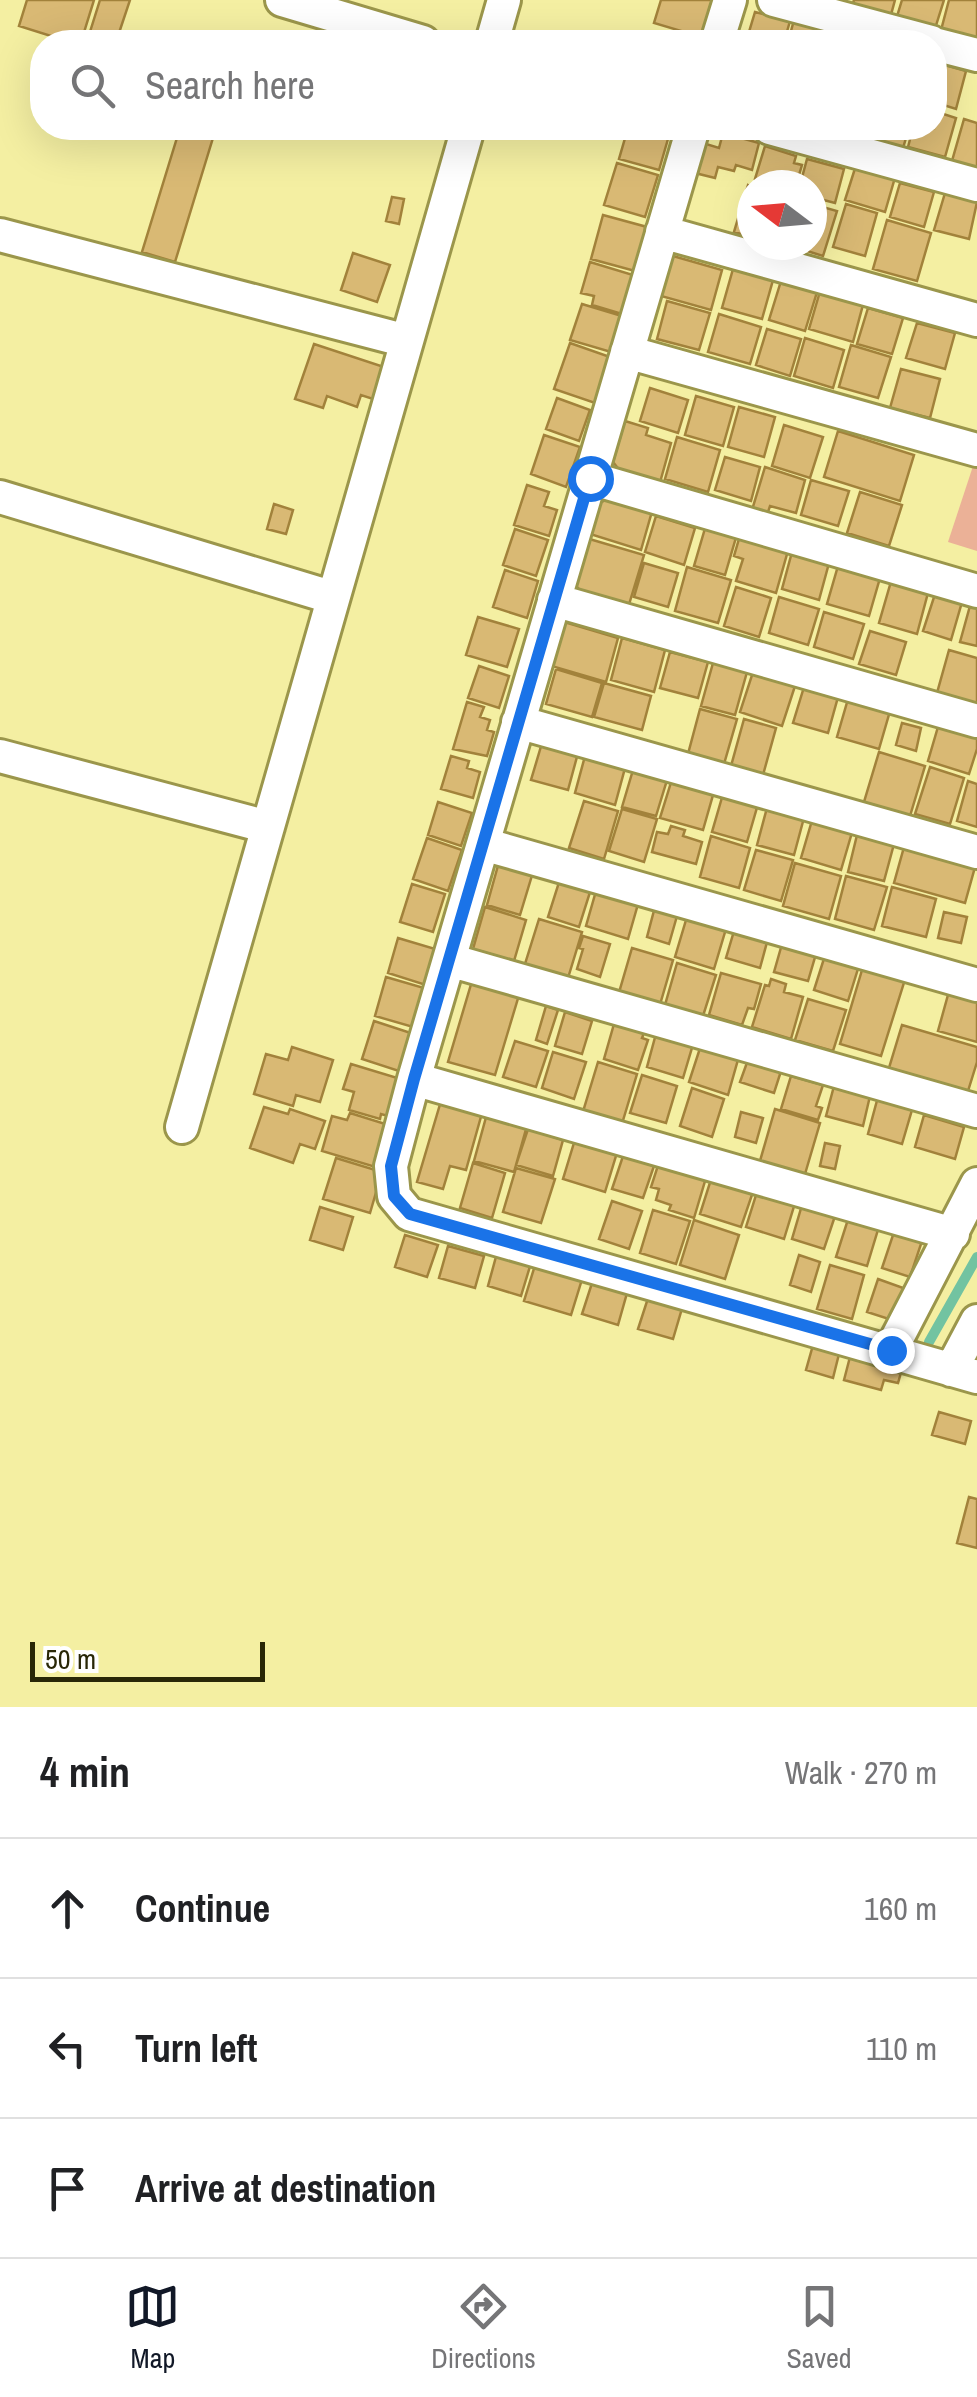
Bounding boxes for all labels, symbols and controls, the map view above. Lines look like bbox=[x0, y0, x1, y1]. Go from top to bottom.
search box bbox=[30, 30, 947, 140]
icon: search bbox=[65, 58, 120, 113]
text: Search here bbox=[145, 60, 315, 111]
north arrow bbox=[737, 170, 827, 260]
route start bbox=[568, 456, 614, 502]
route end bbox=[869, 1328, 915, 1374]
scale bar bbox=[30, 1637, 265, 1682]
text: 50 m bbox=[45, 1640, 96, 1678]
text: 4 min bbox=[40, 1744, 130, 1800]
text: Walk · 270 m bbox=[785, 1751, 937, 1794]
icon: ahead bbox=[40, 1881, 95, 1936]
text: Continue bbox=[135, 1883, 270, 1934]
text: 160 m bbox=[864, 1887, 937, 1930]
icon: left bbox=[40, 2021, 95, 2076]
text: Turn left bbox=[135, 2023, 257, 2074]
text: 110 m bbox=[866, 2027, 937, 2070]
icon: arrive bbox=[40, 2161, 95, 2216]
text: Arrive at destination bbox=[135, 2163, 436, 2214]
tab: Map bbox=[125, 2279, 180, 2377]
tab: Directions bbox=[431, 2279, 536, 2377]
tab: Saved bbox=[787, 2279, 852, 2377]

